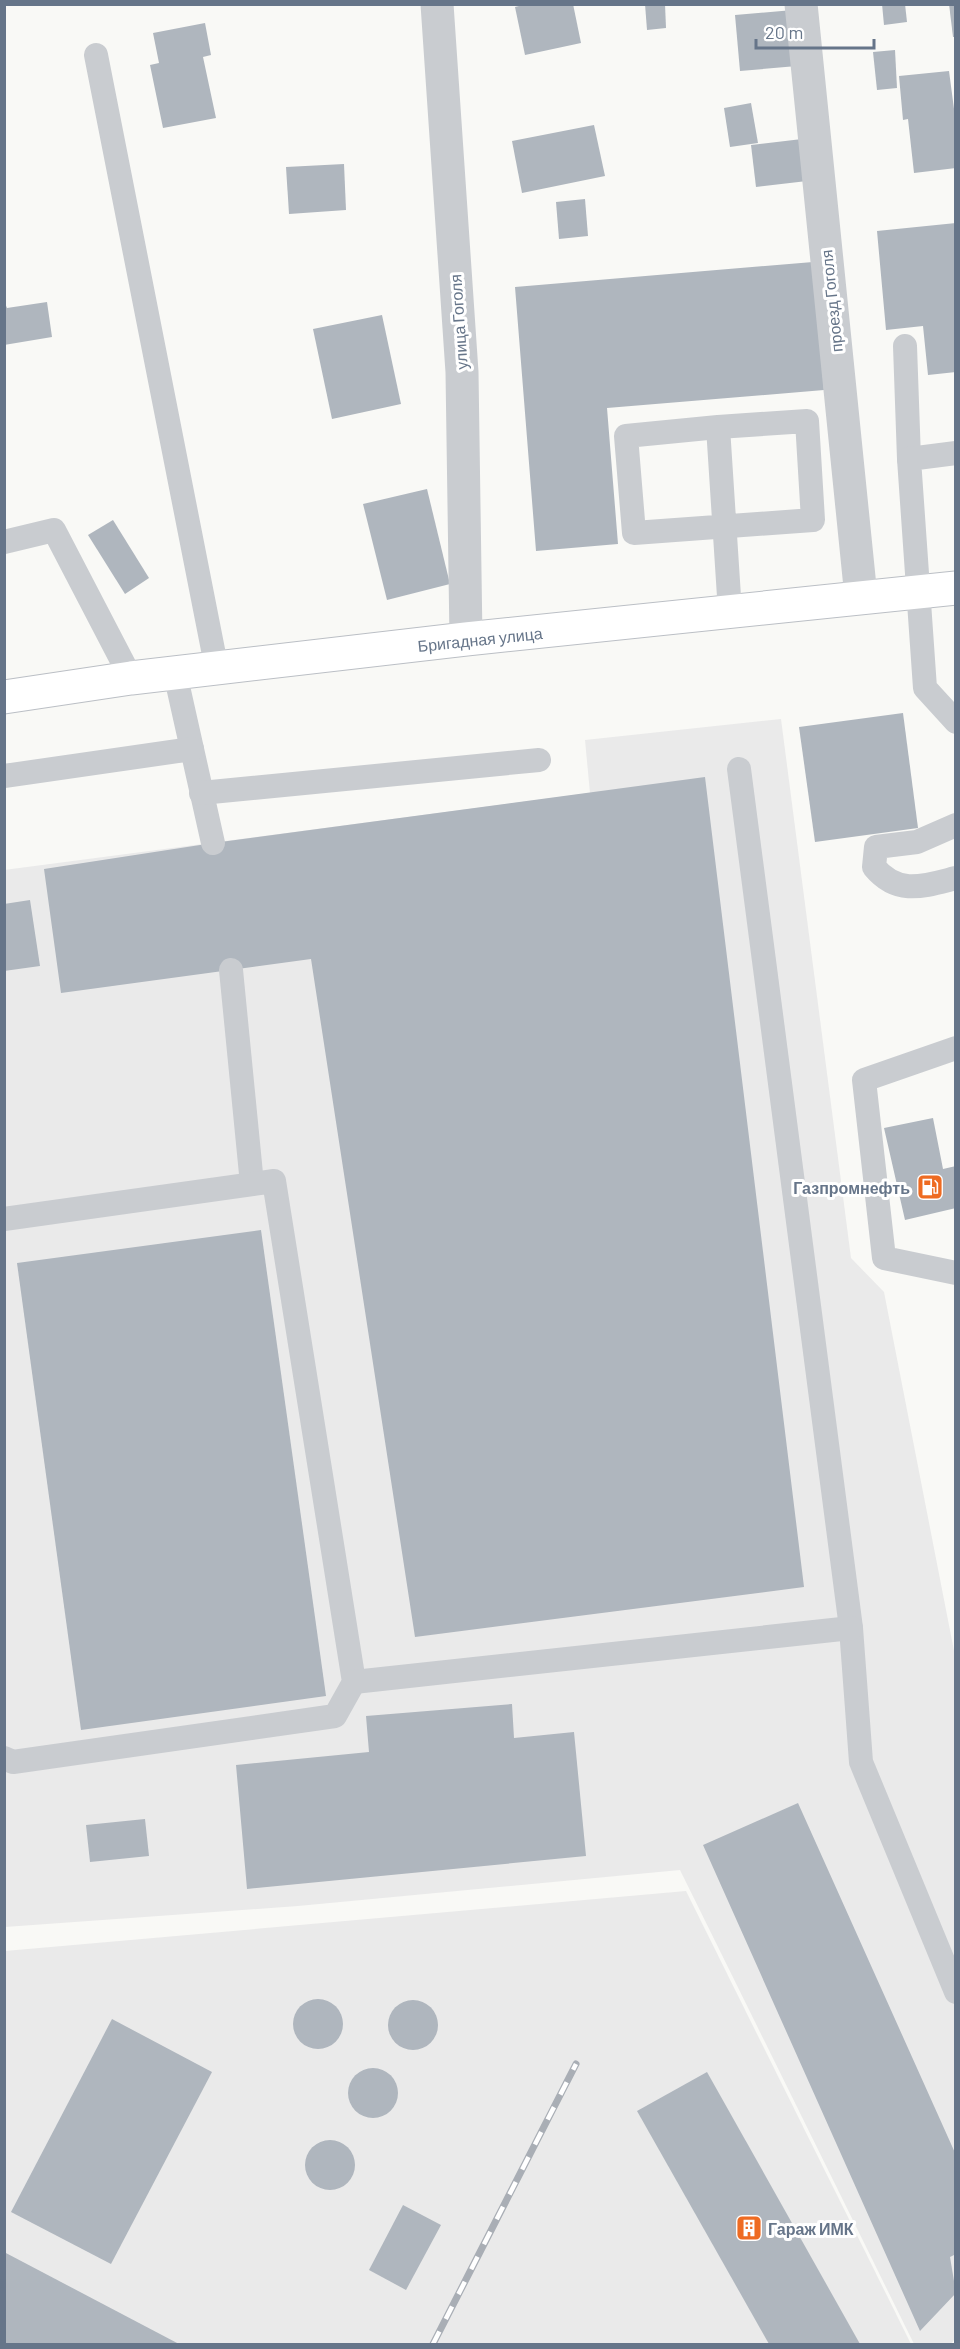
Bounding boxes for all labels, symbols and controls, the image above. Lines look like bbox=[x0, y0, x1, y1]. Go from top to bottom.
scale bar bbox=[756, 12, 874, 50]
text: 20 m bbox=[765, 21, 803, 43]
street label: проезд Гоголя bbox=[816, 249, 846, 353]
street label: улица Гоголя bbox=[445, 274, 471, 370]
street label: Бригадная улица bbox=[417, 623, 544, 655]
fuel station icon: Газпромнефть bbox=[915, 1172, 945, 1202]
place label: Газпромнефть bbox=[793, 1178, 910, 1197]
building icon: Гараж ИМК bbox=[734, 2213, 764, 2243]
place label: Гараж ИМК bbox=[768, 2219, 854, 2238]

